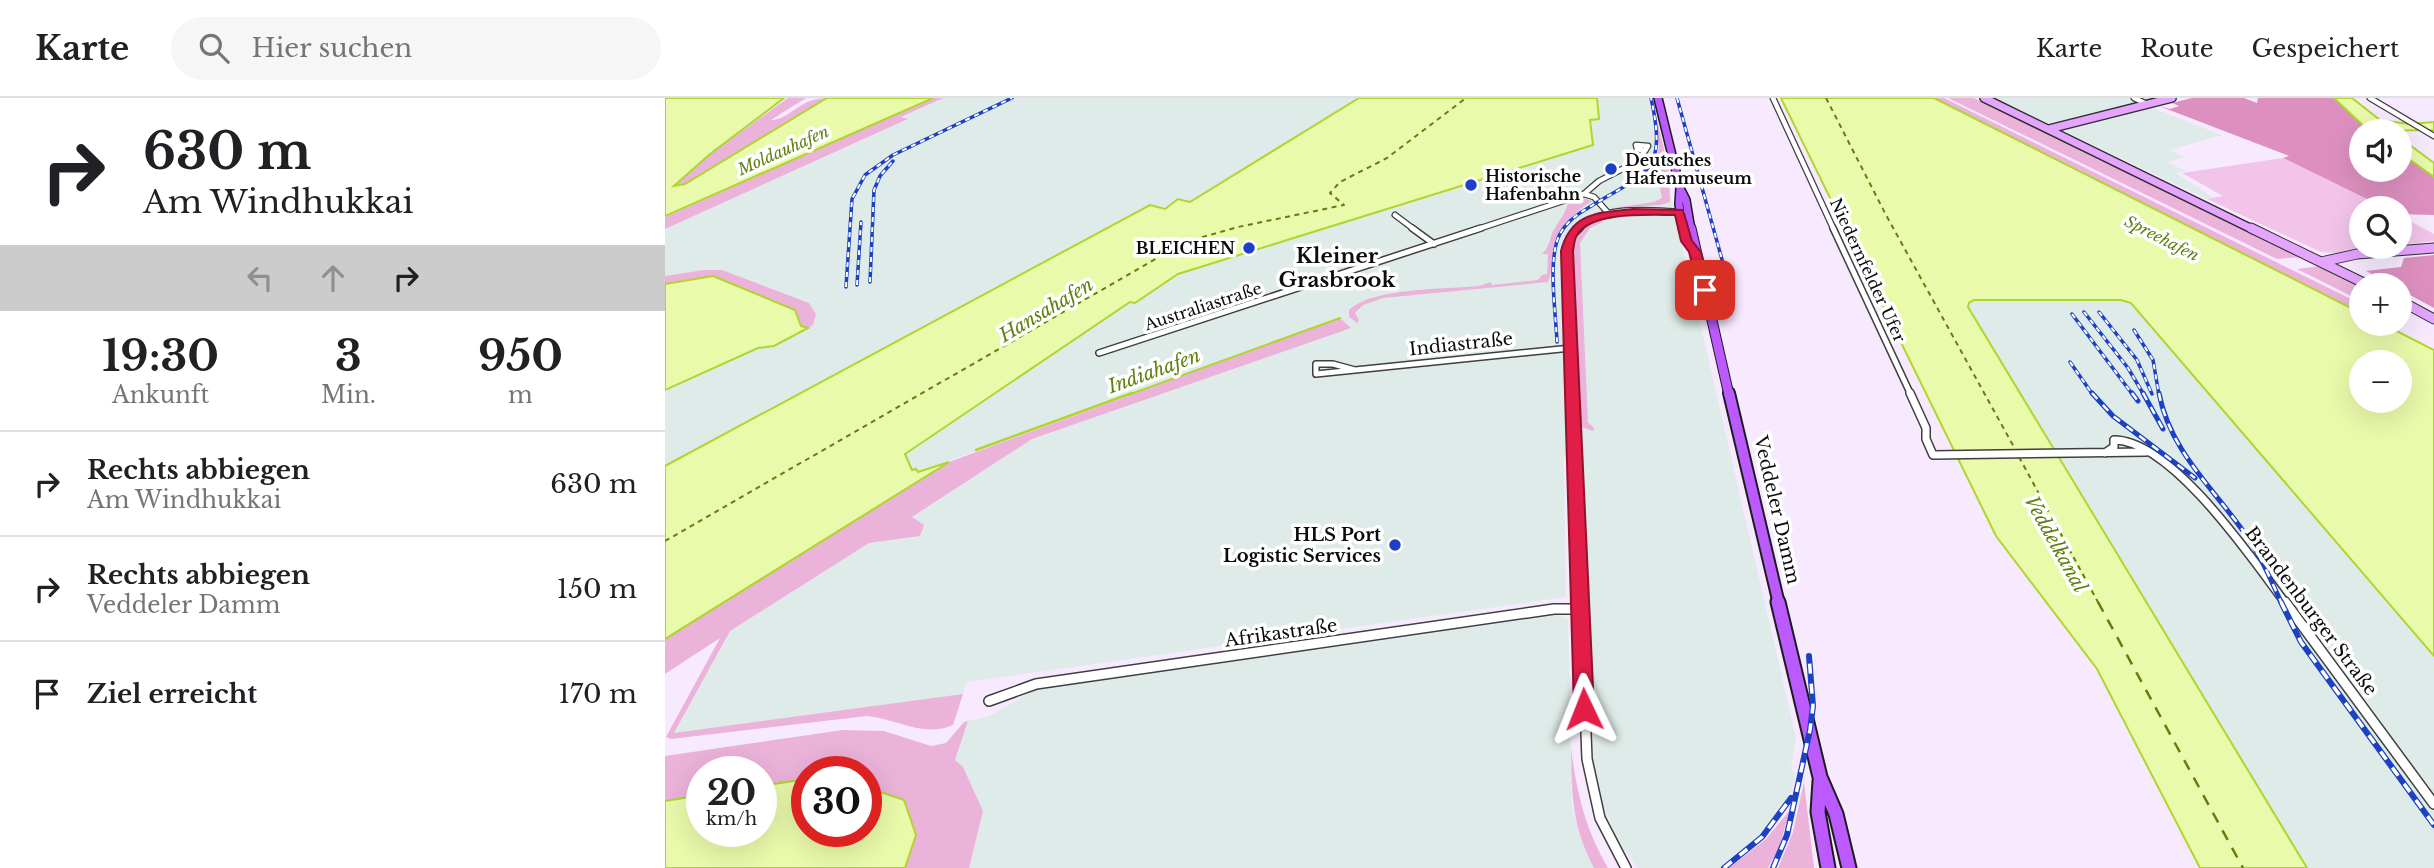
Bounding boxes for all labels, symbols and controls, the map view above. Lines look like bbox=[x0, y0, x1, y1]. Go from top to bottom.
search box bbox=[171, 17, 661, 80]
text: Karte bbox=[35, 28, 129, 69]
icon: search bbox=[195, 29, 233, 67]
text: Hier suchen bbox=[251, 32, 412, 64]
text: Karte bbox=[2036, 34, 2102, 63]
text: Route bbox=[2140, 34, 2214, 63]
text: Gespeichert bbox=[2252, 34, 2399, 63]
map controls bbox=[2349, 119, 2412, 413]
button: sound bbox=[2349, 119, 2412, 182]
text: 630 m bbox=[143, 121, 311, 182]
water label: Moldauhafen bbox=[733, 121, 832, 179]
icon: right bbox=[28, 126, 119, 217]
place label: Deutsches Hafenmuseum bbox=[1625, 150, 1752, 188]
marker: Deutsches Hafenmuseum bbox=[1603, 161, 1619, 177]
place label: Historische Hafenbahn bbox=[1485, 166, 1581, 204]
marker: Historische Hafenbahn bbox=[1463, 177, 1479, 193]
text: Am Windhukkai bbox=[143, 182, 413, 222]
street label: Niedernfelder Ufer bbox=[1826, 195, 1910, 346]
button: search bbox=[2349, 196, 2412, 259]
water label: Spreehafen bbox=[2121, 211, 2203, 265]
place label: BLEICHEN bbox=[1136, 238, 1235, 258]
marker: BLEICHEN bbox=[1241, 240, 1257, 256]
district label: Kleiner Grasbrook bbox=[1279, 243, 1396, 293]
icon: left bbox=[241, 259, 279, 297]
icon: ahead bbox=[314, 259, 352, 297]
icon: right bbox=[387, 259, 425, 297]
pin bbox=[1675, 260, 1735, 320]
icon: arrive bbox=[1686, 271, 1724, 309]
water label: Hansahafen bbox=[994, 273, 1097, 348]
button: + bbox=[2349, 273, 2412, 336]
street label: Australiastraße bbox=[1141, 278, 1264, 335]
street label: Indiastraße bbox=[1408, 328, 1514, 360]
text: 19:30 bbox=[102, 330, 219, 382]
text: 3 bbox=[335, 330, 362, 382]
text: 950 bbox=[478, 330, 563, 382]
water label: Indiahafen bbox=[1104, 344, 1203, 399]
button: − bbox=[2349, 350, 2412, 413]
text: Ankunft bbox=[112, 381, 209, 409]
text: Min. bbox=[321, 381, 376, 409]
text: m bbox=[508, 381, 533, 409]
street label: Veddeler Damm bbox=[1749, 433, 1805, 586]
text: Rechts abbiegen bbox=[87, 454, 310, 486]
icon: right bbox=[28, 465, 66, 503]
text: 630 m bbox=[550, 468, 637, 500]
text: Am Windhukkai bbox=[87, 486, 281, 514]
water label: Veddelkanal bbox=[2020, 492, 2092, 596]
street label: Brandenburger Straße bbox=[2240, 522, 2382, 700]
place label: HLS Port Logistic Services bbox=[1223, 524, 1381, 567]
marker: HLS Port Logistic Services bbox=[1387, 537, 1403, 553]
text: Rechts abbiegen bbox=[87, 559, 310, 591]
icon: right bbox=[28, 570, 66, 608]
text: 150 m bbox=[557, 573, 637, 605]
text: Veddeler Damm bbox=[87, 591, 280, 619]
street label: Afrikastraße bbox=[1222, 614, 1339, 652]
position arrow bbox=[1547, 672, 1621, 746]
icon: arrive bbox=[28, 675, 66, 713]
text: Ziel erreicht bbox=[87, 678, 257, 710]
text: 170 m bbox=[558, 678, 637, 710]
speed limit sign: 30 bbox=[791, 756, 882, 847]
text: 20 bbox=[707, 771, 756, 814]
text: km/h bbox=[706, 808, 757, 830]

